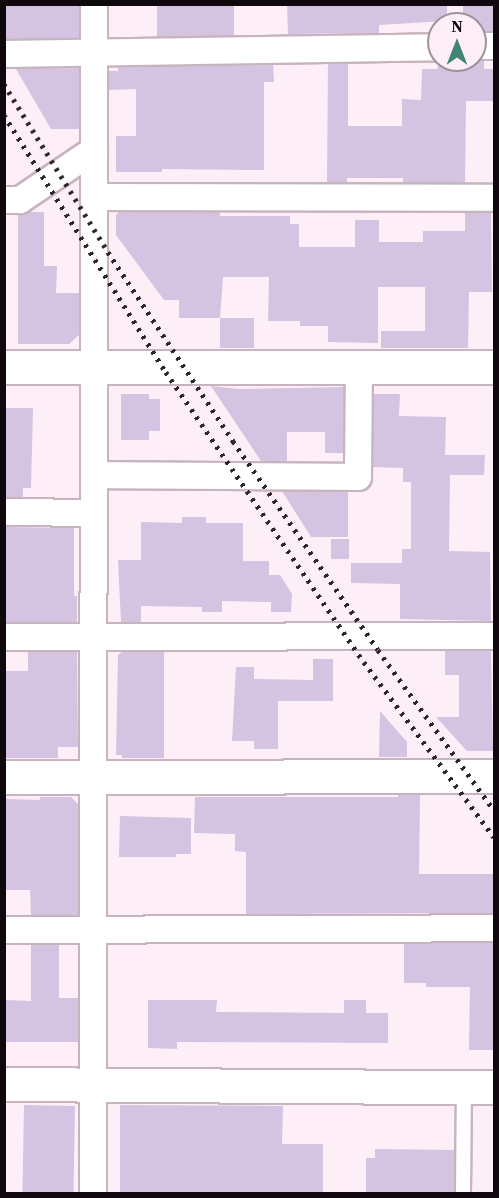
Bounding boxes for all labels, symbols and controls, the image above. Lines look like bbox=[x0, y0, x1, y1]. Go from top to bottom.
north arrow bbox=[427, 12, 487, 72]
text: N bbox=[451, 15, 463, 37]

